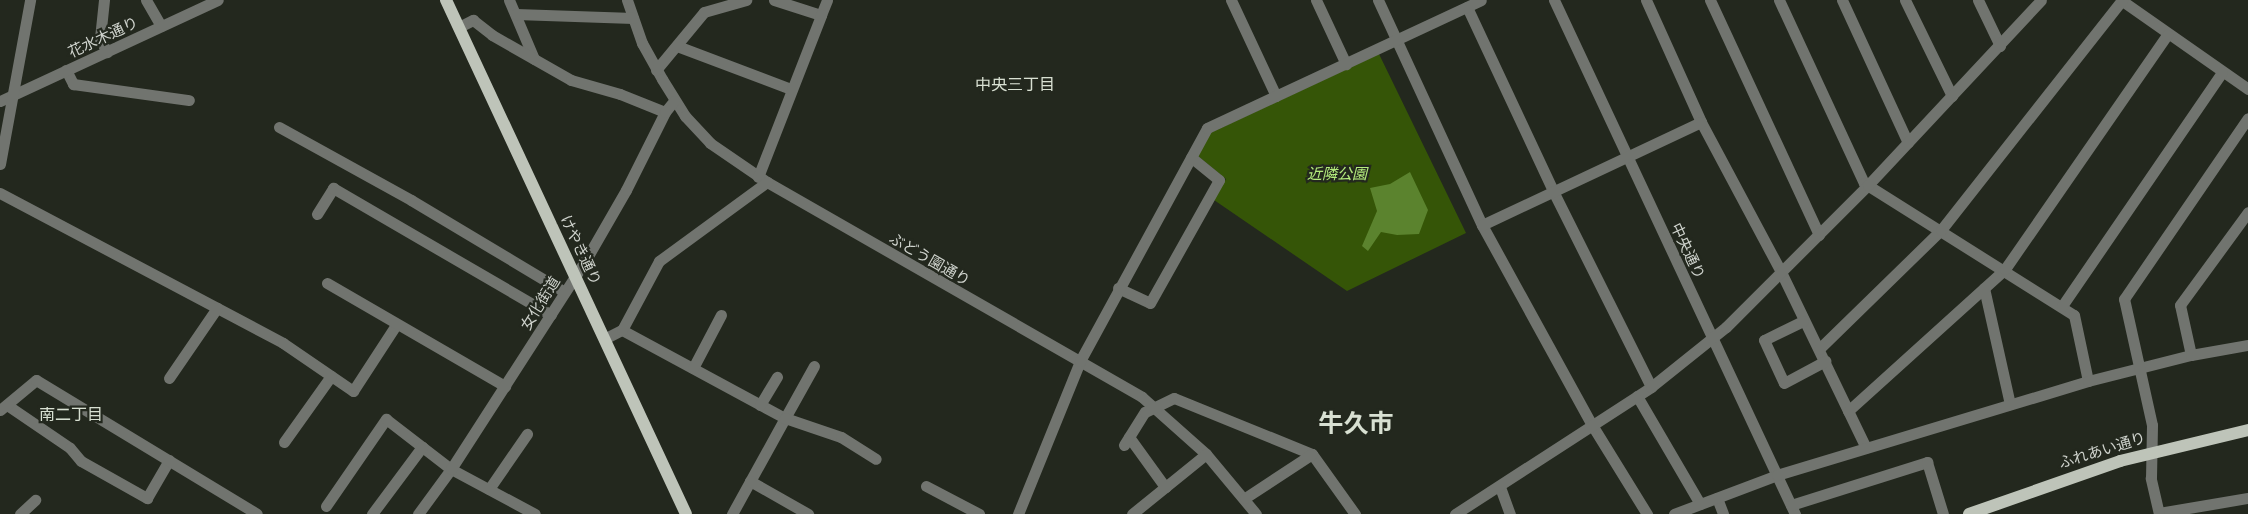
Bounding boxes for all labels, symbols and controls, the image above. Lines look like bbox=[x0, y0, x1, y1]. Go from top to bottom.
street label: 花水木通り bbox=[65, 13, 141, 61]
district label: 中央三丁目 bbox=[975, 74, 1055, 94]
park label: 近隣公園 bbox=[1307, 165, 1367, 183]
street label: けやき通り bbox=[557, 212, 605, 288]
street label: 中央通り bbox=[1667, 220, 1709, 282]
street label: ぶどう園通り bbox=[887, 229, 973, 289]
street label: 女化街道 bbox=[516, 273, 564, 333]
district label: 南二丁目 bbox=[39, 404, 103, 424]
district label: 牛久市 bbox=[1319, 408, 1393, 438]
street label: ふれあい通り bbox=[2056, 428, 2148, 472]

